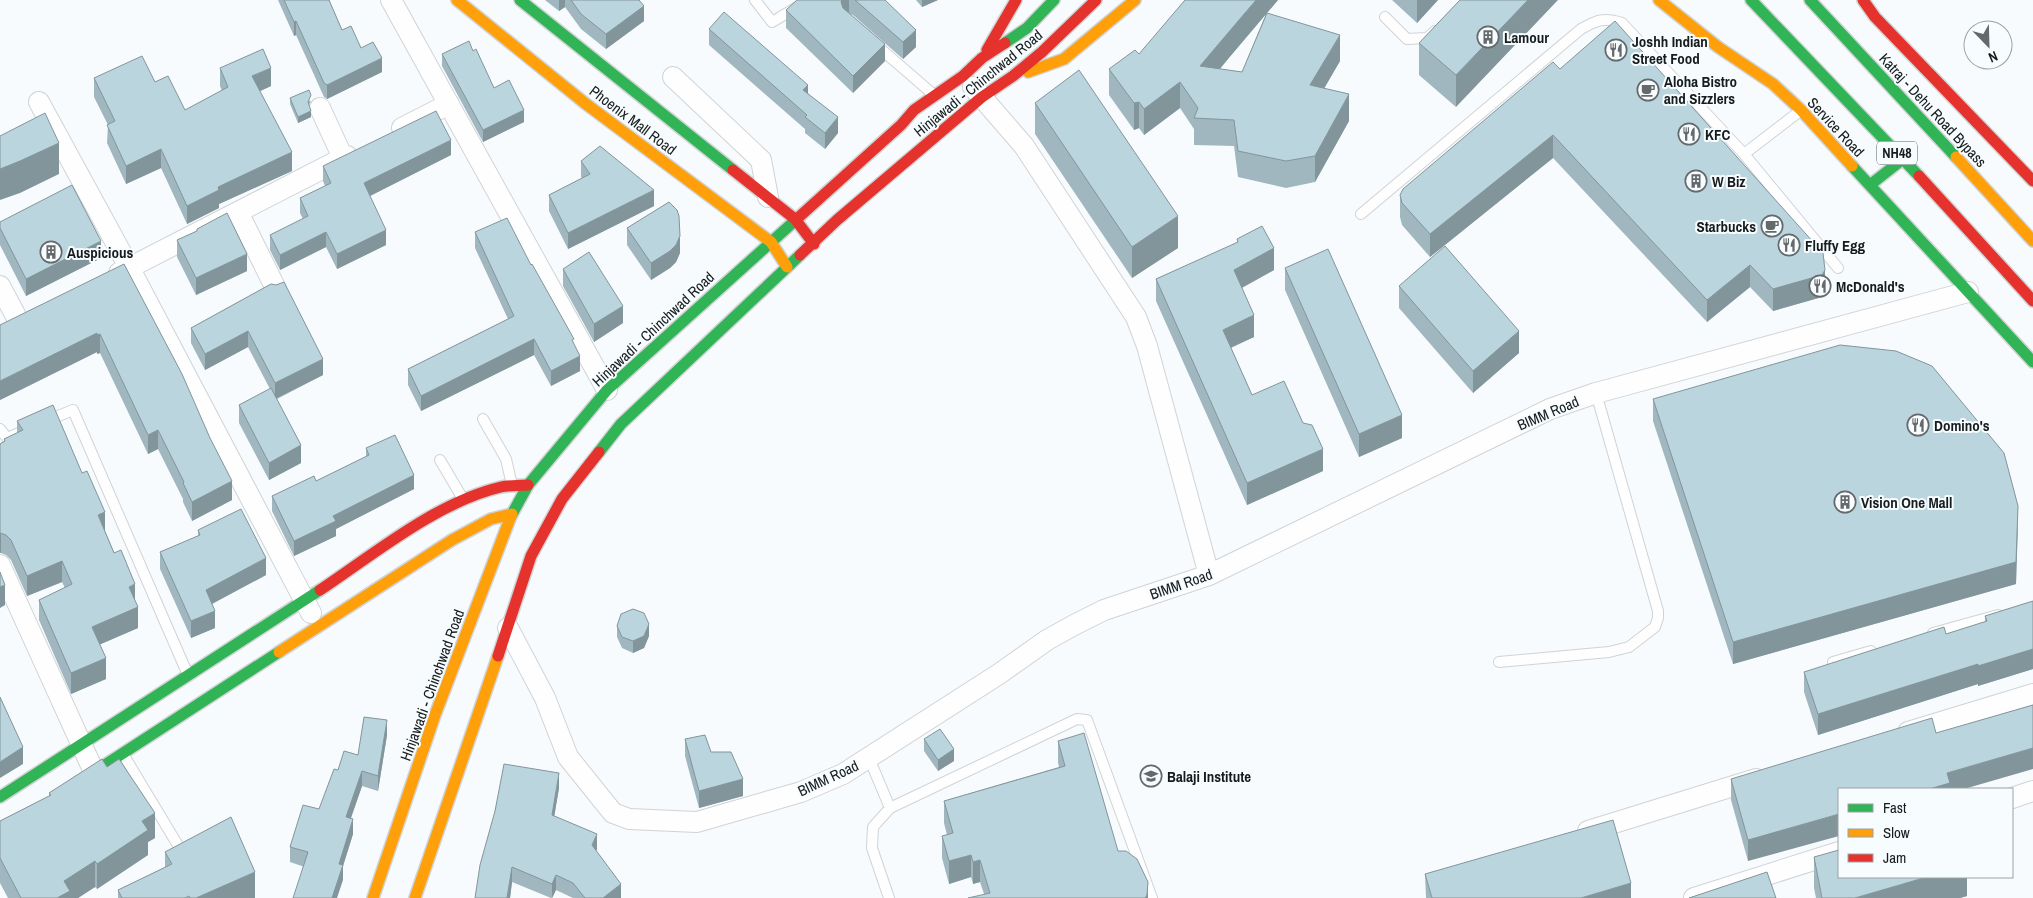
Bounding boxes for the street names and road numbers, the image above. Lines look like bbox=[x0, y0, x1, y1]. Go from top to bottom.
street label: Hinjawadi - Chinchwad Road bbox=[909, 24, 1047, 142]
street label: Katraj - Dehu Road Bypass bbox=[1874, 48, 1992, 172]
street label: Phoenix Mall Road bbox=[585, 80, 681, 160]
street label: Service Road bbox=[1803, 93, 1869, 161]
road number: NH48 bbox=[1877, 142, 1917, 164]
street label: Hinjawadi - Chinchwad Road bbox=[587, 267, 719, 391]
street label: BIMM Road bbox=[1514, 391, 1582, 435]
street label: BIMM Road bbox=[1147, 564, 1215, 604]
street label: Hinjawadi - Chinchwad Road bbox=[395, 606, 469, 764]
street label: BIMM Road bbox=[794, 755, 862, 801]

